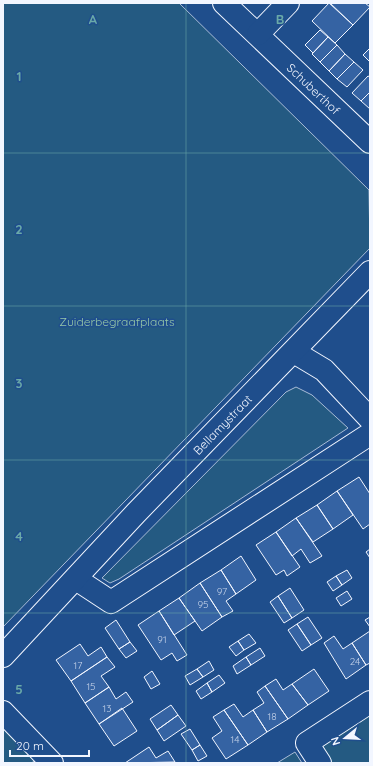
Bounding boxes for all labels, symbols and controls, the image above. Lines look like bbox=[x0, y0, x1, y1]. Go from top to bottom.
text: A bbox=[89, 11, 98, 27]
text: B bbox=[276, 11, 284, 27]
street label: Schuberthof bbox=[284, 60, 344, 118]
text: 1 bbox=[16, 68, 22, 84]
text: 2 bbox=[15, 221, 23, 237]
park label: Zuiderbegraafplaats bbox=[59, 314, 175, 329]
text: 3 bbox=[16, 375, 23, 391]
street label: Bellamystraat bbox=[190, 391, 255, 457]
text: 4 bbox=[15, 528, 23, 544]
house number: 97 bbox=[217, 585, 227, 598]
house number: 95 bbox=[197, 598, 209, 611]
house number: 91 bbox=[157, 633, 167, 646]
house number: 24 bbox=[350, 655, 360, 668]
house number: 17 bbox=[74, 659, 82, 672]
house number: 15 bbox=[86, 680, 96, 693]
text: 5 bbox=[15, 681, 23, 697]
house number: 13 bbox=[103, 702, 111, 715]
house number: 18 bbox=[267, 710, 277, 723]
north arrow bbox=[325, 718, 365, 758]
scale bar bbox=[10, 732, 89, 758]
house number: 14 bbox=[231, 733, 239, 746]
text: N bbox=[328, 735, 343, 747]
text: 20 m bbox=[16, 738, 44, 753]

